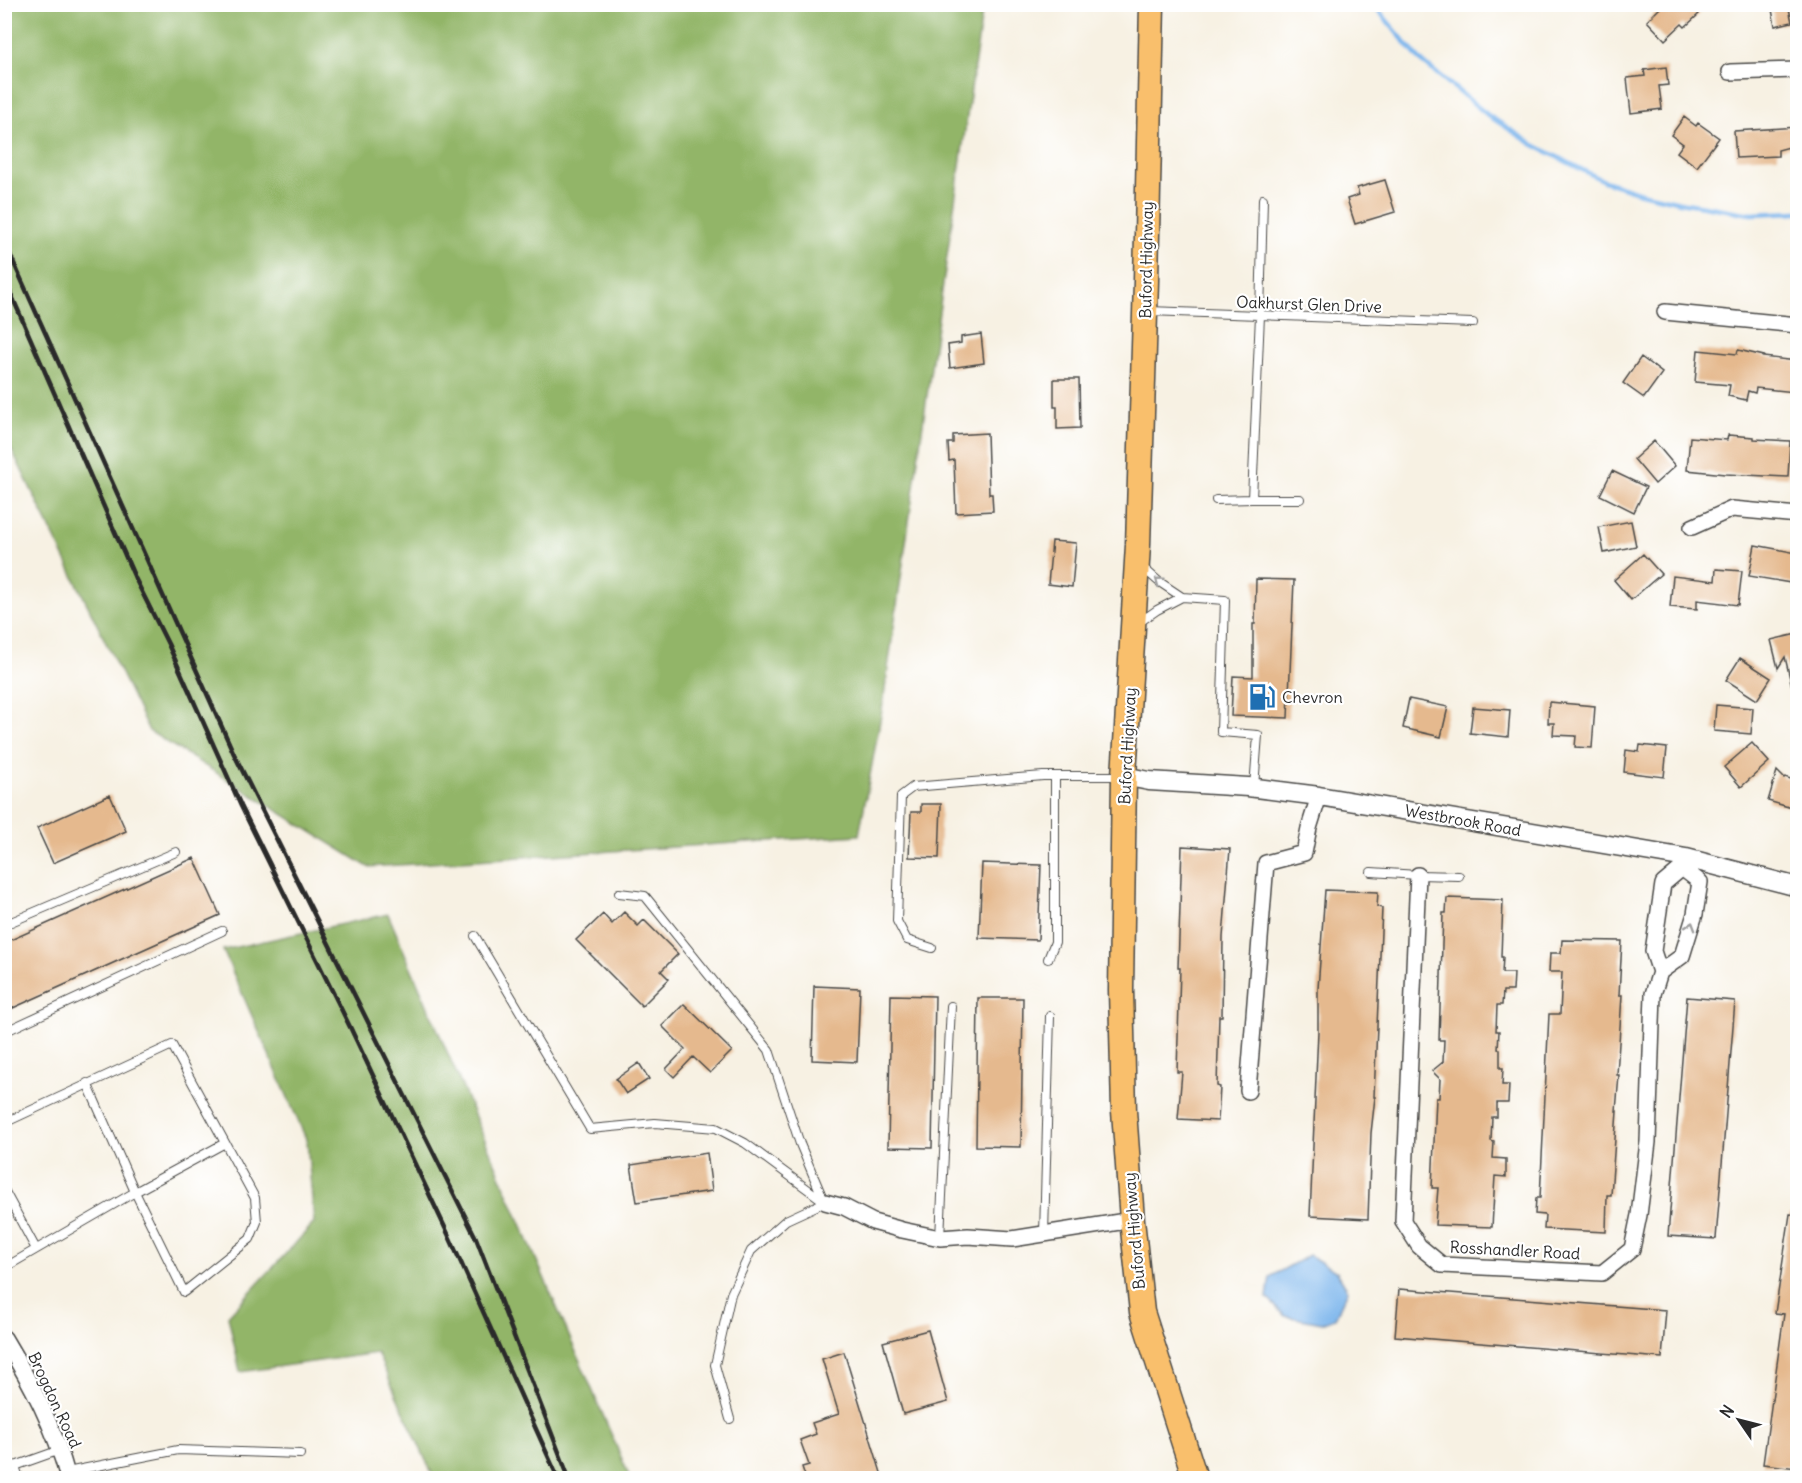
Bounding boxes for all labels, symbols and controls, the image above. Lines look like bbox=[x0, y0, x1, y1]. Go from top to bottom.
street label: Buford Highway bbox=[1135, 201, 1157, 319]
street label: Oakhurst Glen Drive bbox=[1236, 291, 1382, 317]
one-way arrow bbox=[1154, 577, 1165, 588]
fuel station icon: Chevron bbox=[1247, 682, 1277, 712]
street label: Buford Highway bbox=[1114, 687, 1140, 805]
place label: Chevron bbox=[1282, 687, 1343, 707]
street label: Westbrook Road bbox=[1403, 800, 1523, 840]
one-way arrow bbox=[1684, 921, 1696, 932]
street label: Buford Highway bbox=[1119, 1172, 1149, 1290]
street label: Rosshandler Road bbox=[1449, 1237, 1581, 1263]
street label: Brogdon Road bbox=[24, 1349, 86, 1451]
north arrow bbox=[1709, 1390, 1769, 1450]
text: N bbox=[1715, 1401, 1738, 1422]

